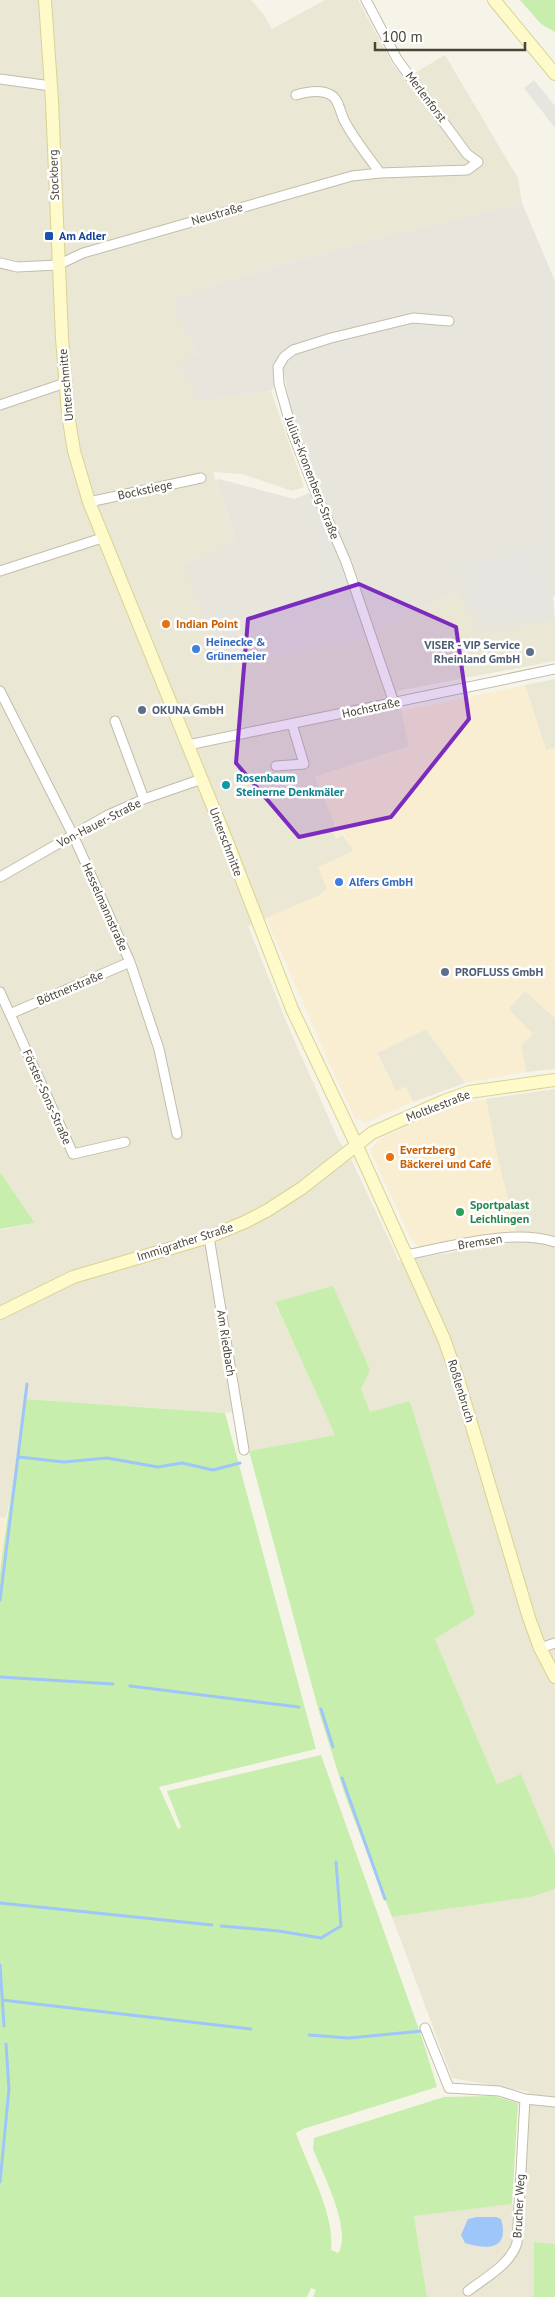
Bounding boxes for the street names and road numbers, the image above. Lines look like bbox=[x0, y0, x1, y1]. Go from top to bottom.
street label: Merlenforst bbox=[403, 69, 450, 125]
street label: Stockberg bbox=[45, 149, 62, 201]
street label: Neustraße bbox=[189, 199, 244, 228]
street label: Unterschmitte bbox=[55, 348, 76, 422]
street label: Julius-Kronenberg-Straße bbox=[282, 413, 343, 541]
street label: Bockstiege bbox=[116, 476, 174, 503]
street label: Hochstraße bbox=[341, 694, 401, 721]
street label: Von-Hauer-Straße bbox=[53, 795, 143, 851]
street label: Unterschmitte bbox=[206, 805, 246, 878]
street label: Hesselmannstraße bbox=[79, 860, 132, 953]
street label: Böttnerstraße bbox=[34, 967, 105, 1008]
street label: Förster-Sons-Straße bbox=[20, 1047, 75, 1147]
street label: Moltkestraße bbox=[404, 1086, 472, 1125]
street label: Immigrather Straße bbox=[135, 1219, 235, 1264]
street label: Bremsen bbox=[457, 1231, 503, 1252]
street label: Am Riedbach bbox=[214, 1309, 239, 1377]
street label: Roßlenbruch bbox=[445, 1357, 478, 1424]
street label: Brucher Weg bbox=[509, 2173, 528, 2239]

